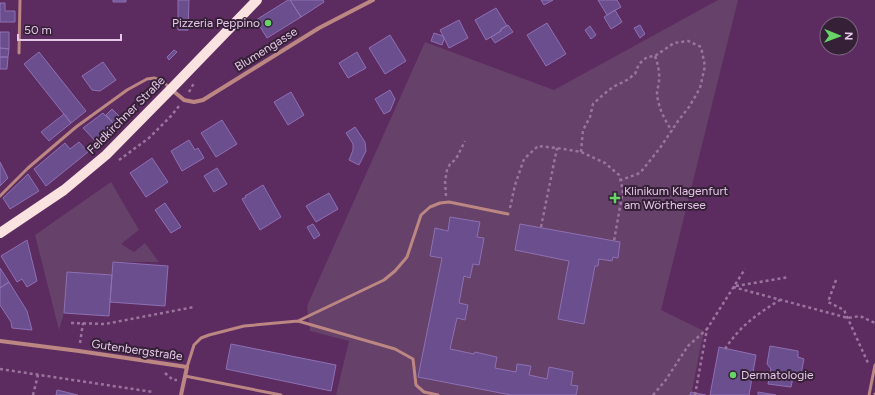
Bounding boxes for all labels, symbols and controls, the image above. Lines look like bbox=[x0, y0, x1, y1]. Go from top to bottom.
scale bar bbox=[18, 16, 121, 42]
place label: Pizzeria Peppino bbox=[172, 16, 260, 30]
north arrow bbox=[819, 16, 859, 56]
marker: Pizzeria Peppino bbox=[263, 18, 273, 28]
text: 50 m bbox=[24, 23, 52, 37]
street label: Blumengasse bbox=[232, 24, 300, 74]
text: N bbox=[842, 32, 855, 41]
street label: Feldkirchner Straße bbox=[84, 73, 168, 157]
place label: Klinikum Klagenfurt am Wörthersee bbox=[624, 184, 728, 212]
marker: Klinikum Klagenfurt am Wörthersee bbox=[609, 192, 621, 204]
street label: Gutenbergstraße bbox=[91, 337, 184, 363]
place label: Dermatologie bbox=[741, 368, 814, 382]
marker: Dermatologie bbox=[728, 370, 738, 380]

